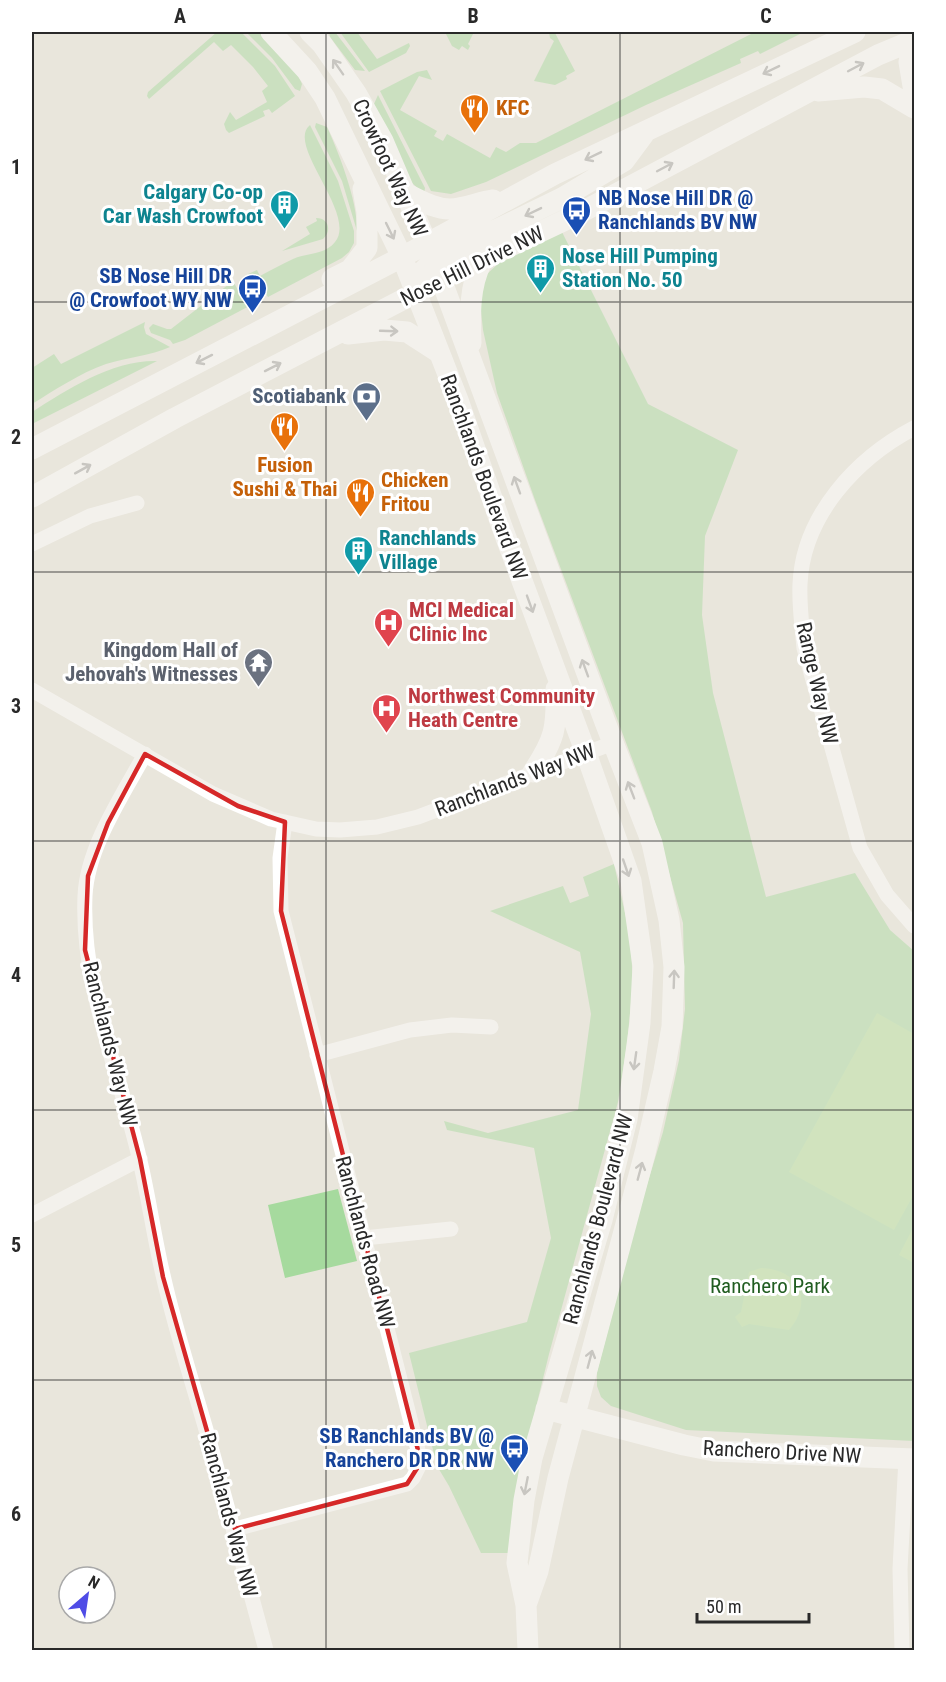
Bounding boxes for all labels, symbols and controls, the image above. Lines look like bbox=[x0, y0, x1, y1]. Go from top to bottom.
text: A bbox=[174, 4, 186, 28]
text: B bbox=[467, 4, 479, 28]
text: C bbox=[760, 4, 772, 28]
one-way arrow bbox=[332, 60, 344, 76]
one-way arrow bbox=[847, 60, 865, 72]
one-way arrow bbox=[763, 65, 781, 77]
restaurant icon: KFC bbox=[459, 92, 491, 134]
street label: Crowfoot Way NW bbox=[348, 95, 432, 241]
place label: KFC bbox=[496, 96, 530, 120]
one-way arrow bbox=[585, 150, 603, 162]
text: 1 bbox=[11, 155, 21, 179]
one-way arrow bbox=[656, 161, 673, 173]
place label: Calgary Co-op Car Wash Crowfoot bbox=[103, 180, 263, 228]
place label: NB Nose Hill DR @ Ranchlands BV NW bbox=[598, 186, 758, 234]
building icon: Calgary Co-op Car Wash Crowfoot bbox=[268, 188, 300, 230]
bus stop icon: NB Nose Hill DR @ Ranchlands BV NW bbox=[561, 194, 593, 236]
one-way arrow bbox=[524, 207, 542, 219]
street label: Nose Hill Drive NW bbox=[397, 221, 547, 311]
one-way arrow bbox=[385, 222, 397, 240]
place label: Nose Hill Pumping Station No. 50 bbox=[562, 244, 718, 292]
building icon: Nose Hill Pumping Station No. 50 bbox=[525, 252, 557, 294]
place label: SB Nose Hill DR @ Crowfoot WY NW bbox=[69, 264, 232, 312]
bus stop icon: SB Nose Hill DR @ Crowfoot WY NW bbox=[237, 272, 269, 314]
one-way arrow bbox=[379, 325, 399, 336]
one-way arrow bbox=[196, 353, 213, 365]
one-way arrow bbox=[264, 361, 282, 372]
street label: Ranchlands Boulevard NW bbox=[436, 371, 532, 583]
bank icon: Scotiabank bbox=[351, 380, 383, 422]
place label: Scotiabank bbox=[252, 384, 347, 408]
restaurant icon: Fusion Sushi & Thai bbox=[269, 410, 301, 452]
text: 2 bbox=[11, 425, 21, 449]
place label: Fusion Sushi & Thai bbox=[233, 453, 337, 501]
one-way arrow bbox=[74, 463, 91, 475]
place label: Chicken Fritou bbox=[381, 468, 448, 516]
restaurant icon: Chicken Fritou bbox=[344, 476, 376, 518]
one-way arrow bbox=[510, 477, 521, 495]
place label: Ranchlands Village bbox=[379, 526, 476, 574]
building icon: Ranchlands Village bbox=[342, 534, 374, 576]
one-way arrow bbox=[526, 594, 537, 613]
place label: MCI Medical Clinic Inc bbox=[409, 598, 514, 646]
hospital icon: MCI Medical Clinic Inc bbox=[372, 606, 404, 648]
street label: Range Way NW bbox=[791, 620, 843, 746]
place label: Kingdom Hall of Jehovah's Witnesses bbox=[65, 638, 238, 686]
temple icon: Kingdom Hall of Jehovah's Witnesses bbox=[243, 646, 275, 688]
one-way arrow bbox=[578, 659, 589, 678]
place label: Northwest Community Heath Centre bbox=[408, 684, 596, 732]
hospital icon: Northwest Community Heath Centre bbox=[371, 692, 403, 734]
text: 3 bbox=[11, 694, 21, 718]
street label: Ranchlands Way NW bbox=[432, 738, 598, 822]
one-way arrow bbox=[625, 782, 636, 800]
one-way arrow bbox=[622, 858, 633, 877]
street label: Ranchlands Way NW bbox=[78, 959, 142, 1129]
text: 4 bbox=[11, 963, 21, 987]
one-way arrow bbox=[668, 970, 679, 990]
one-way arrow bbox=[629, 1051, 640, 1070]
street label: Ranchlands Boulevard NW bbox=[558, 1111, 638, 1327]
street label: Ranchlands Road NW bbox=[330, 1153, 400, 1331]
one-way arrow bbox=[635, 1162, 646, 1181]
text: 5 bbox=[11, 1233, 21, 1257]
park label: Ranchero Park bbox=[710, 1274, 831, 1298]
one-way arrow bbox=[585, 1350, 596, 1369]
place label: SB Ranchlands BV @ Ranchero DR DR NW bbox=[319, 1424, 494, 1472]
street label: Ranchlands Way NW bbox=[196, 1430, 262, 1600]
bus stop icon: SB Ranchlands BV @ Ranchero DR DR NW bbox=[499, 1432, 531, 1474]
street label: Ranchero Drive NW bbox=[702, 1436, 862, 1468]
one-way arrow bbox=[520, 1476, 531, 1495]
text: 6 bbox=[11, 1502, 21, 1526]
north arrow bbox=[57, 1565, 117, 1625]
text: N bbox=[85, 1572, 103, 1593]
scale bar bbox=[697, 1586, 810, 1624]
text: 50 m bbox=[706, 1596, 741, 1617]

